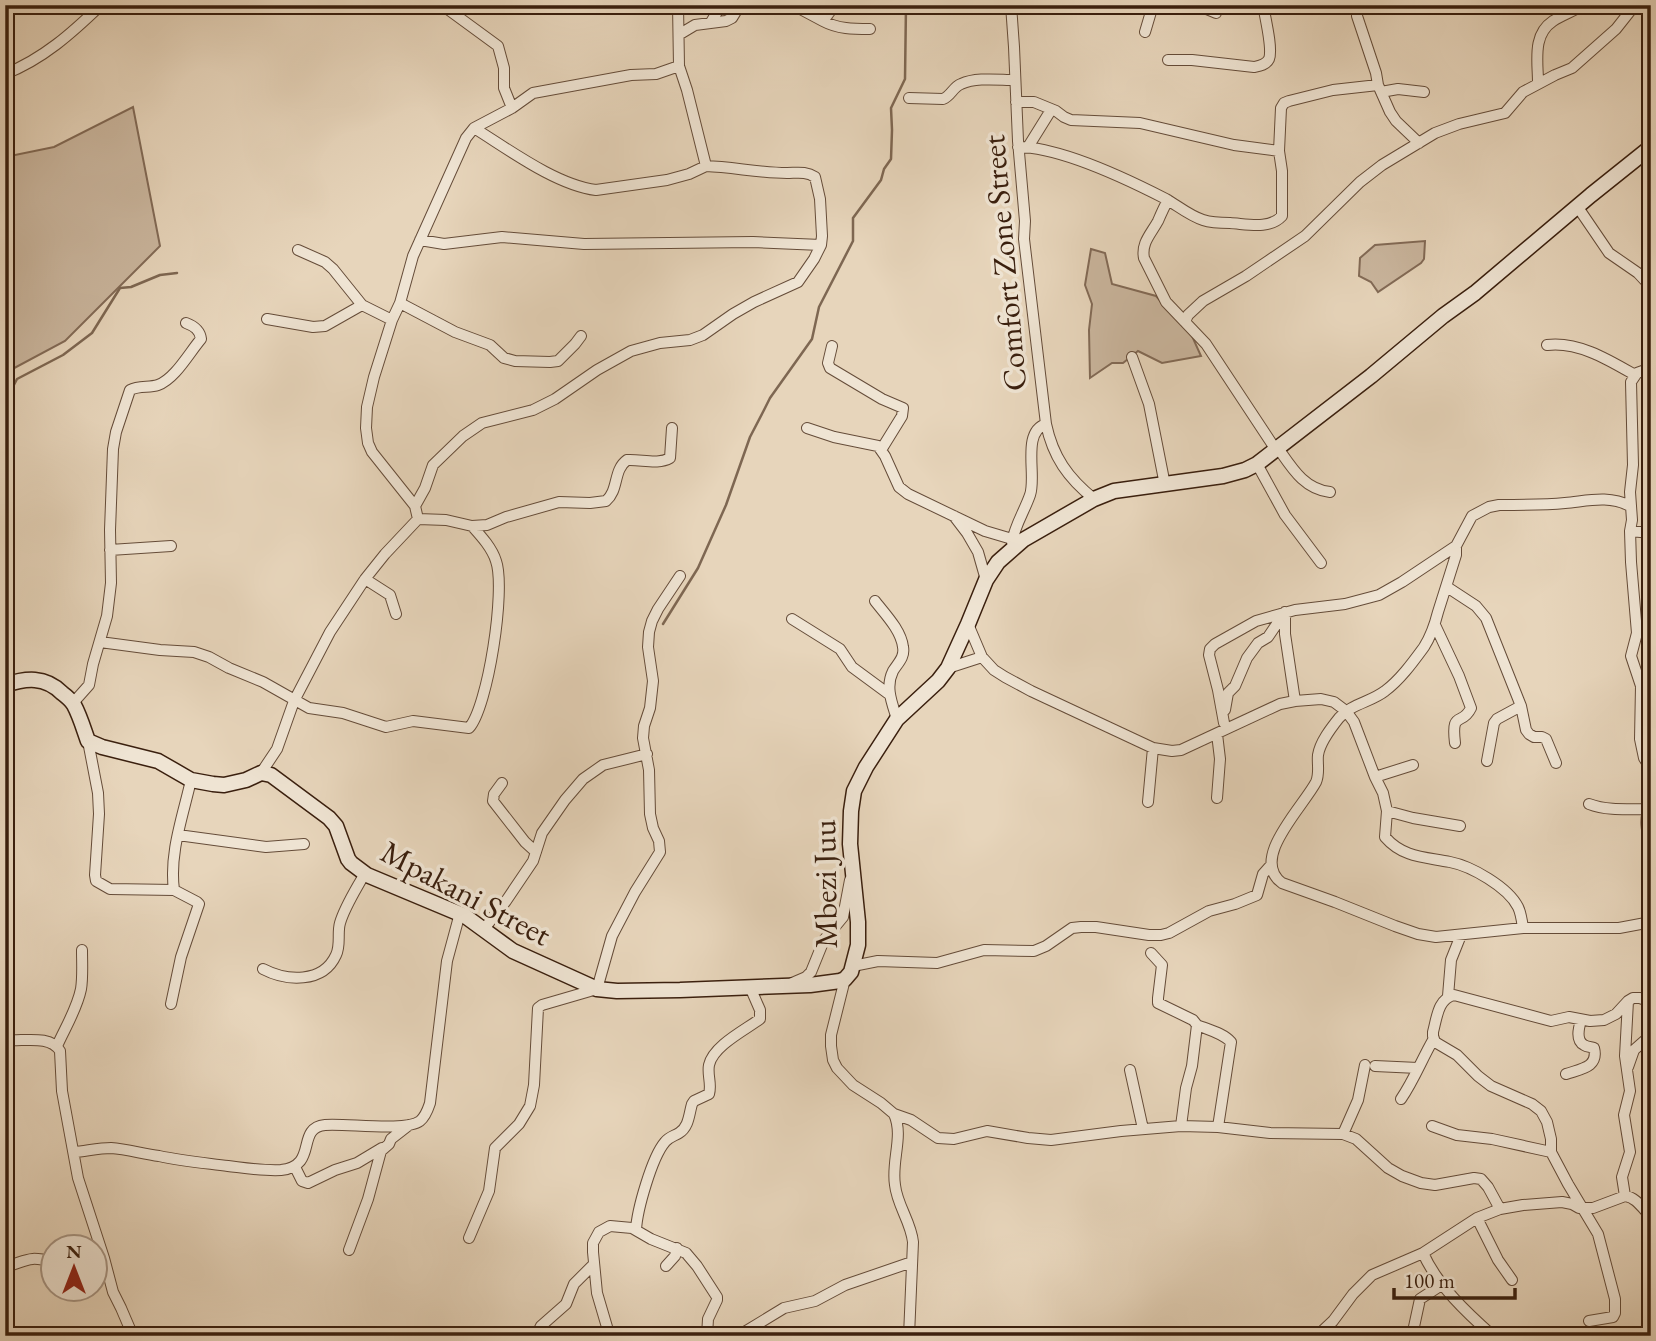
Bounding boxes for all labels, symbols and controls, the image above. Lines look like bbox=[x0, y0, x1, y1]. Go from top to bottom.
street label: Comfort Zone Street bbox=[972, 133, 1036, 393]
street label: Mbezi Juu bbox=[803, 819, 847, 949]
street label: Mpakani Street bbox=[374, 831, 558, 955]
north arrow bbox=[38, 1232, 108, 1302]
text: N bbox=[66, 1239, 82, 1264]
scale bar bbox=[1394, 1257, 1514, 1301]
text: 100 m bbox=[1404, 1267, 1455, 1294]

